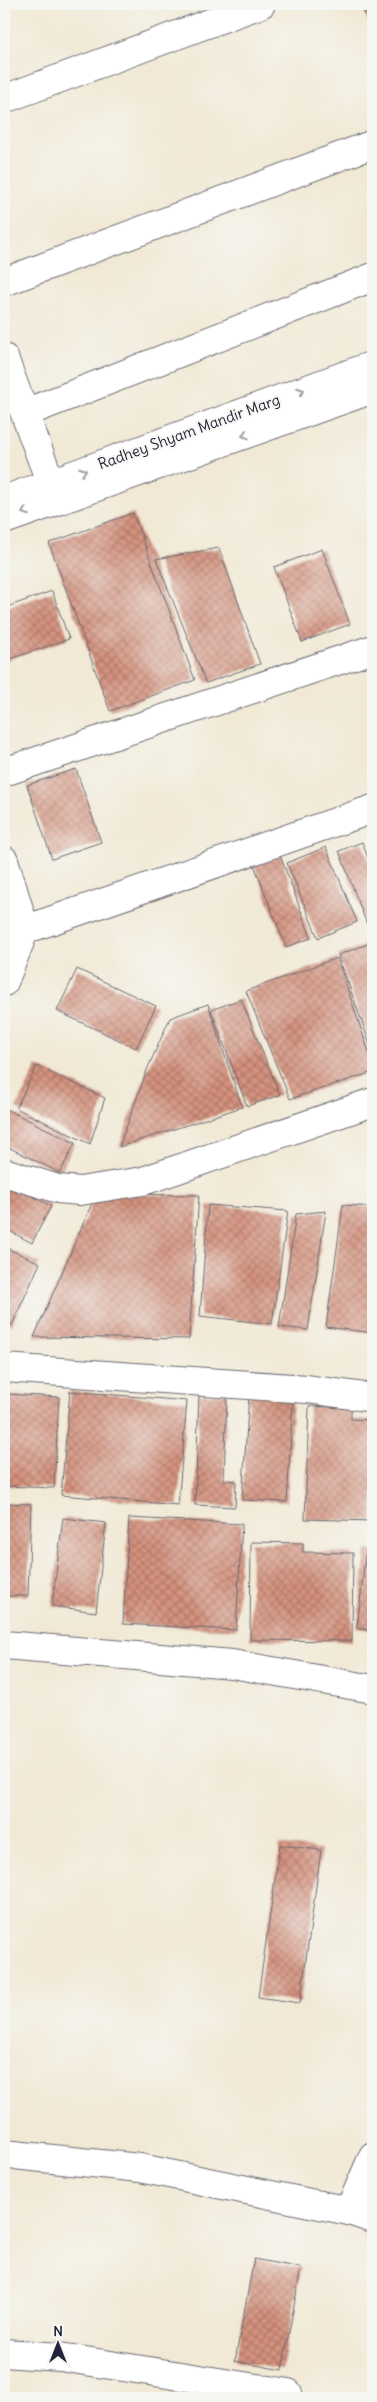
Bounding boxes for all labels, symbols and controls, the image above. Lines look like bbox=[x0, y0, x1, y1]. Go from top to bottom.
one-way arrow bbox=[296, 387, 305, 397]
street label: Radhey Shyam Mandir Marg bbox=[95, 390, 283, 473]
one-way arrow bbox=[241, 429, 250, 439]
one-way arrow bbox=[78, 467, 86, 477]
one-way arrow bbox=[22, 506, 30, 516]
north arrow bbox=[32, 2320, 82, 2370]
text: N bbox=[53, 2322, 63, 2340]

